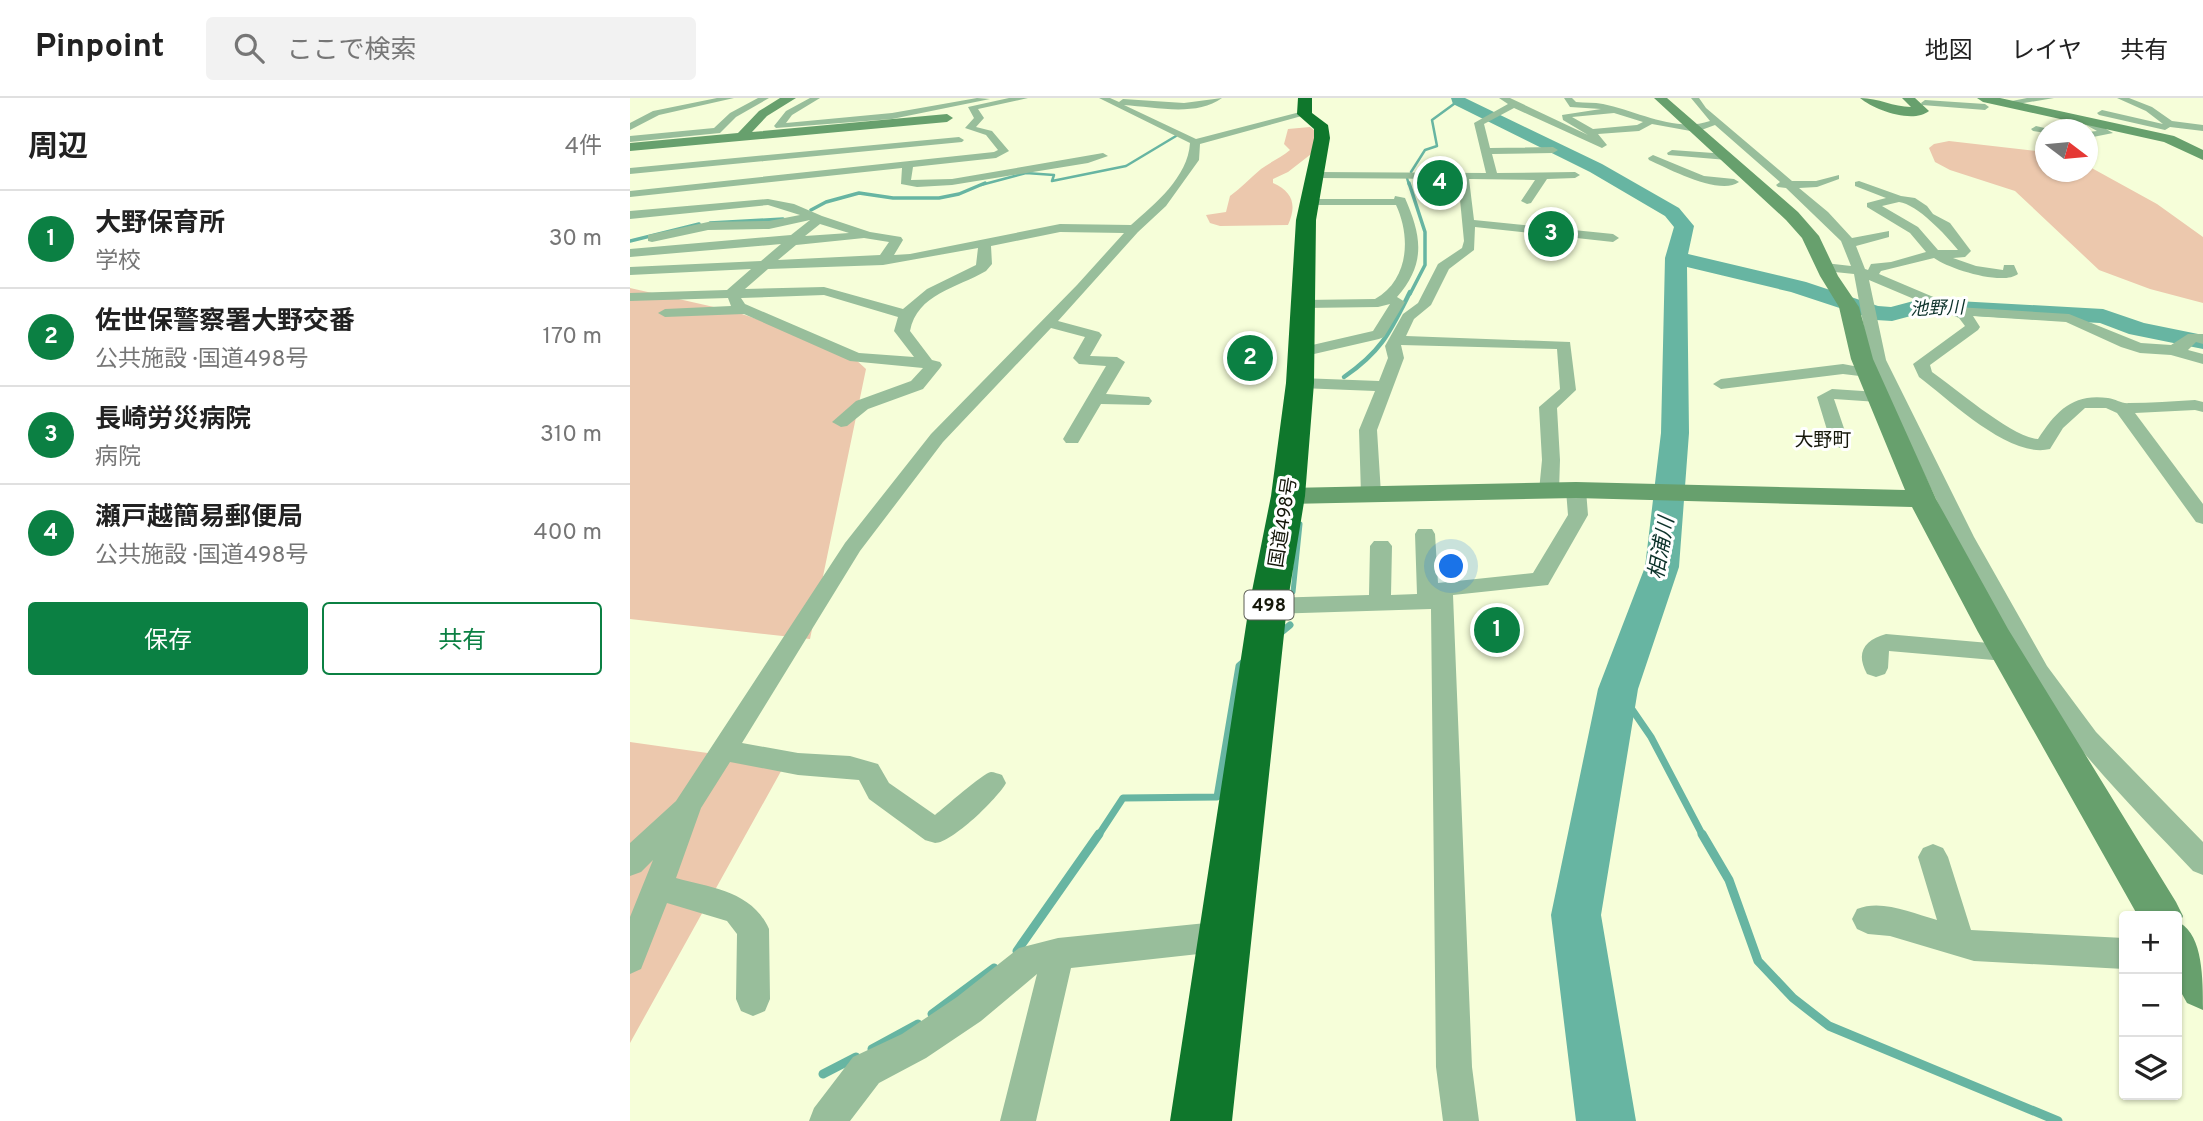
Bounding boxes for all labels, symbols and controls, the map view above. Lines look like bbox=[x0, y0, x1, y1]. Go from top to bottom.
search box bbox=[206, 17, 696, 80]
text: Pinpoint bbox=[35, 27, 164, 69]
icon: search bbox=[230, 29, 268, 67]
text: ここで検索 bbox=[286, 35, 416, 68]
text: 地図 bbox=[1925, 37, 1973, 67]
text: レイヤ bbox=[2011, 37, 2082, 67]
text: 共有 bbox=[2120, 37, 2168, 67]
north arrow bbox=[2035, 119, 2098, 182]
text: 周辺 bbox=[28, 130, 88, 167]
text: 4件 bbox=[565, 133, 602, 162]
pin: 4 bbox=[1417, 157, 1463, 209]
text: 大野保育所 bbox=[95, 208, 225, 241]
pin: 3 bbox=[1528, 208, 1574, 260]
text: 1 bbox=[46, 225, 56, 254]
text: 30 m bbox=[549, 225, 602, 254]
text: 学校 bbox=[95, 248, 141, 277]
water label: 池野川 bbox=[1910, 297, 1966, 322]
text: 佐世保警察署大野交番 bbox=[95, 306, 355, 339]
text: 2 bbox=[44, 323, 58, 352]
text: 170 m bbox=[543, 323, 602, 352]
pin: 2 bbox=[1227, 332, 1273, 384]
text: 公共施設 · 国道498号 bbox=[95, 346, 309, 375]
text: 長崎労災病院 bbox=[95, 404, 251, 437]
text: 3 bbox=[44, 421, 58, 450]
text: 310 m bbox=[540, 421, 602, 450]
district label: 大野町 bbox=[1794, 429, 1852, 453]
text: 病院 bbox=[95, 444, 141, 473]
street label: 国道498号 bbox=[1265, 475, 1303, 569]
text: 瀬戸越簡易郵便局 bbox=[95, 502, 303, 535]
water label: 相浦川 bbox=[1644, 513, 1682, 582]
text: 4 bbox=[44, 519, 58, 548]
text: 400 m bbox=[533, 519, 602, 548]
text: 公共施設 · 国道498号 bbox=[95, 542, 309, 571]
your location bbox=[1434, 549, 1468, 583]
road number: 498 bbox=[1244, 590, 1294, 620]
button: 保存 bbox=[28, 602, 308, 675]
button: 共有 bbox=[322, 602, 602, 675]
pin: 1 bbox=[1474, 604, 1520, 656]
map controls bbox=[2119, 911, 2182, 1100]
button: + bbox=[2119, 911, 2182, 974]
button: − bbox=[2119, 974, 2182, 1037]
button: layers bbox=[2119, 1037, 2182, 1100]

